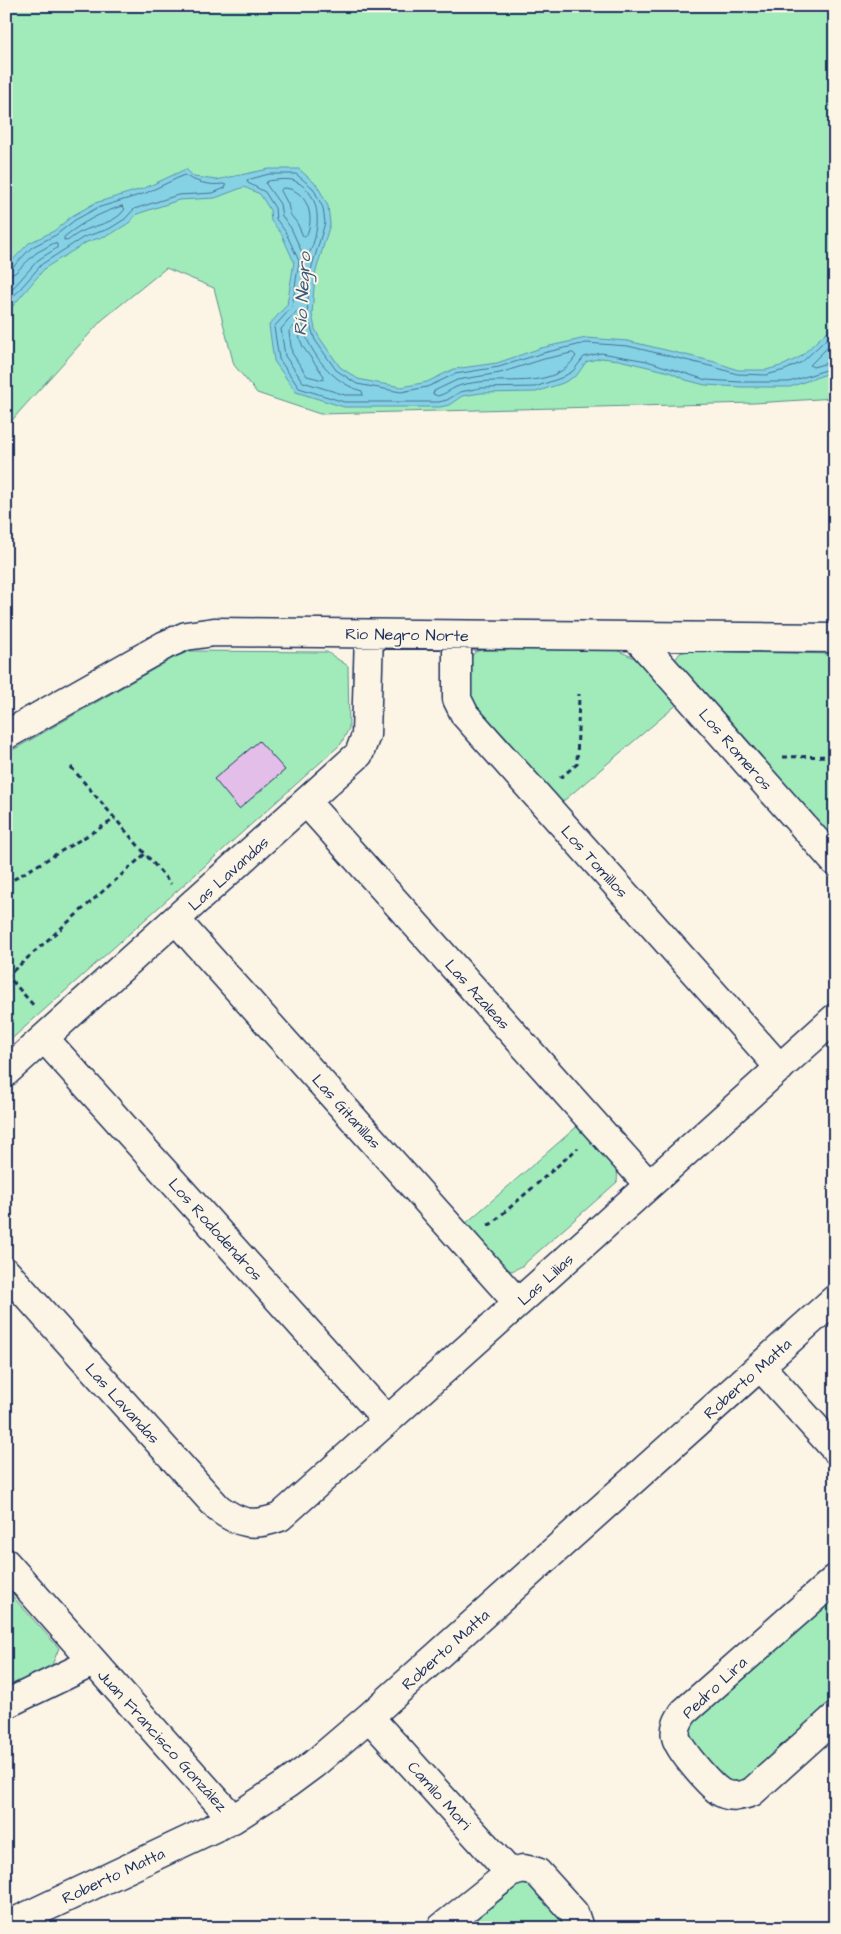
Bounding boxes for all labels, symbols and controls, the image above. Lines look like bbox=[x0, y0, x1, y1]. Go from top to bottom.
water label: Río Negro bbox=[288, 250, 318, 336]
street label: Rio Negro Norte bbox=[345, 623, 469, 648]
street label: Los Romeros bbox=[694, 704, 777, 795]
street label: Los Tomillos bbox=[556, 821, 633, 903]
street label: Las Lavandas bbox=[184, 832, 274, 916]
street label: Las Azaleas bbox=[440, 955, 515, 1034]
street label: Las Gitanillas bbox=[307, 1070, 386, 1154]
street label: Los Rododendros bbox=[163, 1174, 267, 1286]
street label: Las Lilias bbox=[513, 1249, 578, 1311]
street label: Roberto Matta bbox=[699, 1333, 796, 1424]
street label: Las Lavandas bbox=[80, 1359, 164, 1449]
street label: Roberto Matta bbox=[397, 1604, 494, 1695]
street label: Pedro Lira bbox=[677, 1652, 752, 1724]
street label: Juan Francisco González bbox=[92, 1665, 232, 1817]
street label: Camilo Mori bbox=[402, 1756, 477, 1835]
street label: Roberto Matta bbox=[58, 1842, 168, 1909]

